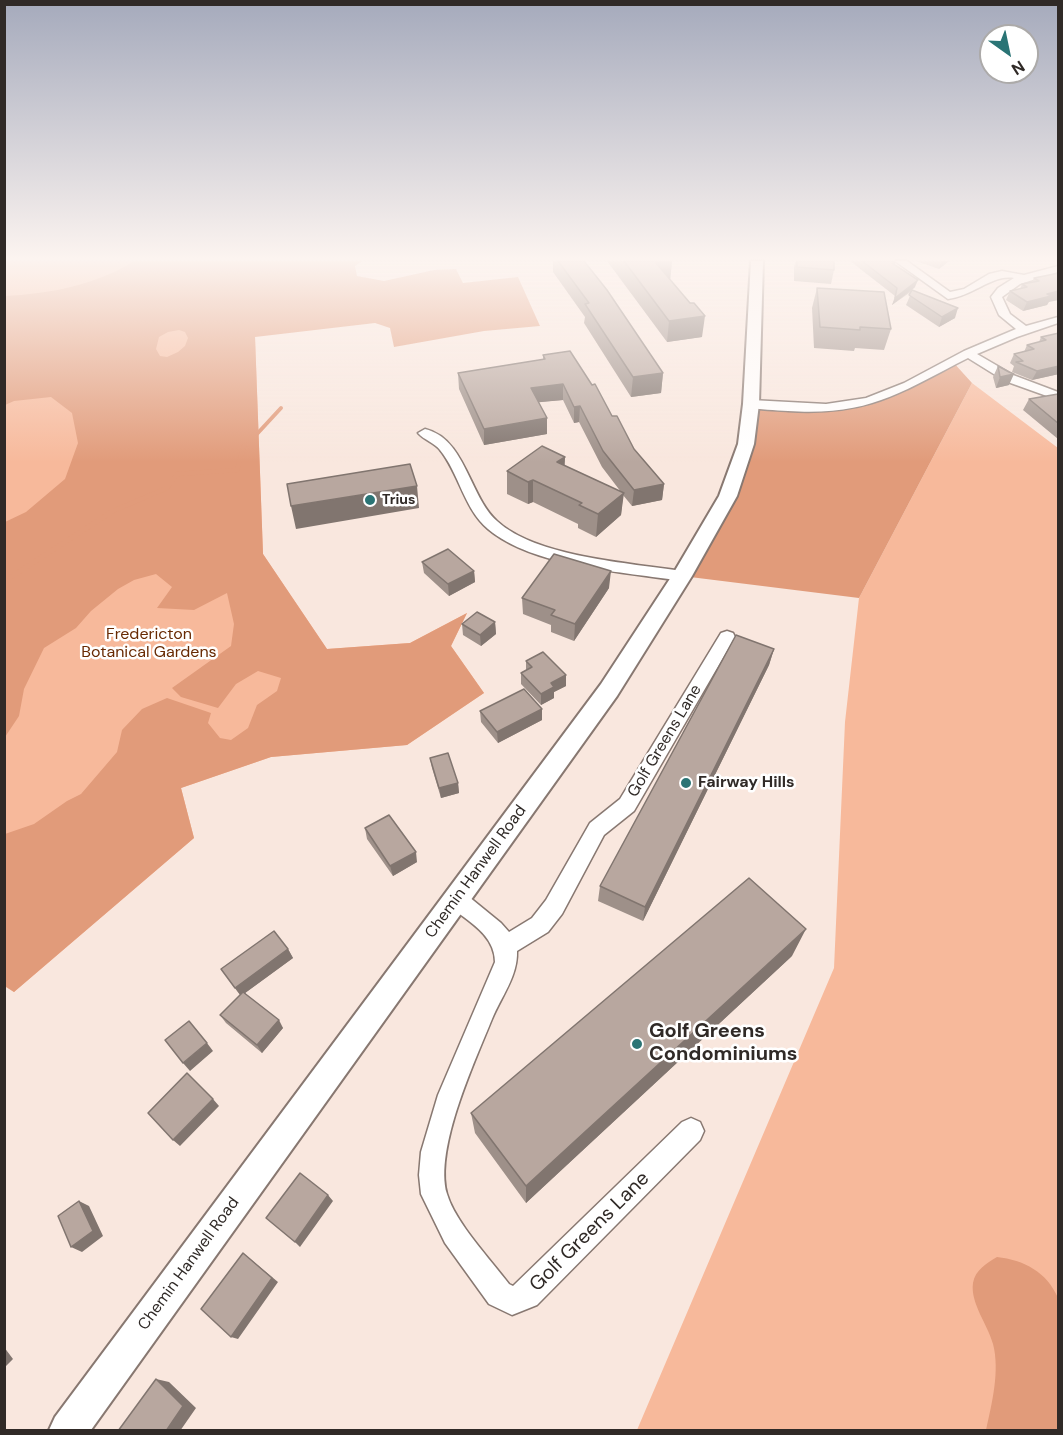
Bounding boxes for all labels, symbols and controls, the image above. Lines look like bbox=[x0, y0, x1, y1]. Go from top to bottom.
north arrow bbox=[979, 24, 1039, 84]
text: N bbox=[1007, 56, 1029, 80]
place label: Trius bbox=[382, 492, 415, 508]
marker: Trius bbox=[363, 493, 377, 507]
park label: Fredericton Botanical Gardens bbox=[81, 625, 217, 663]
street label: Golf Greens Lane bbox=[624, 681, 706, 801]
place label: Fairway Hills bbox=[698, 773, 795, 793]
marker: Fairway Hills bbox=[679, 776, 693, 790]
street label: Chemin Hanwell Road bbox=[421, 802, 531, 942]
place label: Golf Greens Condominiums bbox=[649, 1020, 797, 1067]
marker: Golf Greens Condominiums bbox=[630, 1037, 644, 1051]
street label: Golf Greens Lane bbox=[525, 1167, 655, 1297]
street label: Chemin Hanwell Road bbox=[134, 1194, 244, 1334]

